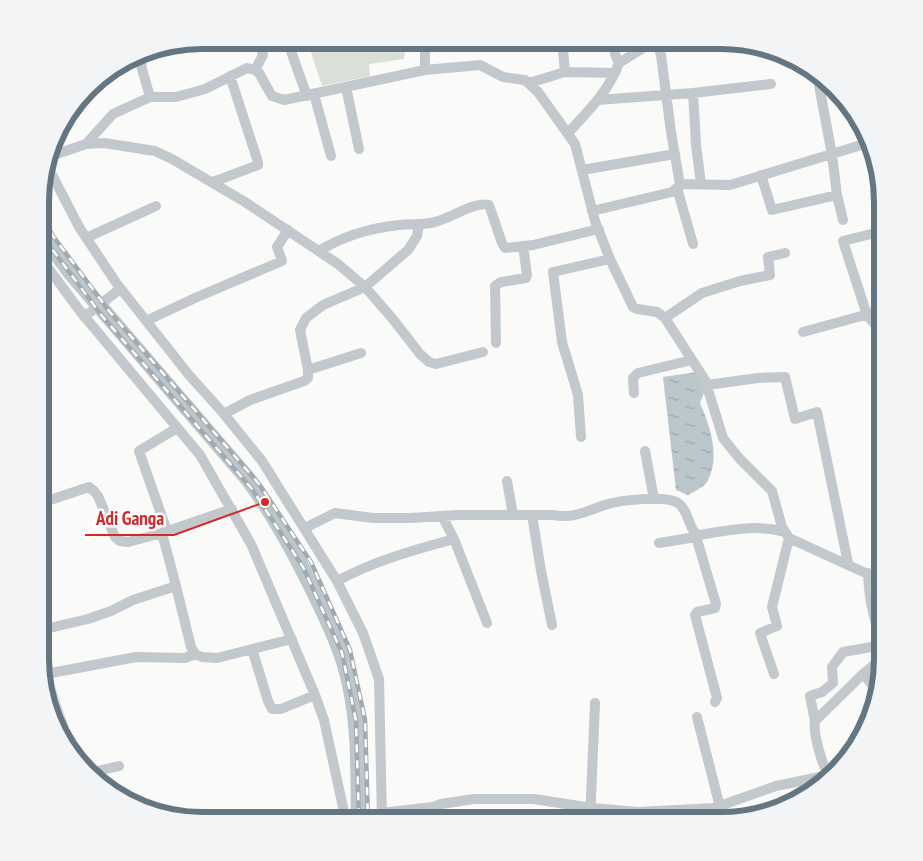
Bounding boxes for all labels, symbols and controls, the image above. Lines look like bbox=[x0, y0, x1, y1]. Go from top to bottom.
callout: Adi Ganga bbox=[85, 501, 174, 535]
text: Adi Ganga bbox=[95, 506, 164, 530]

